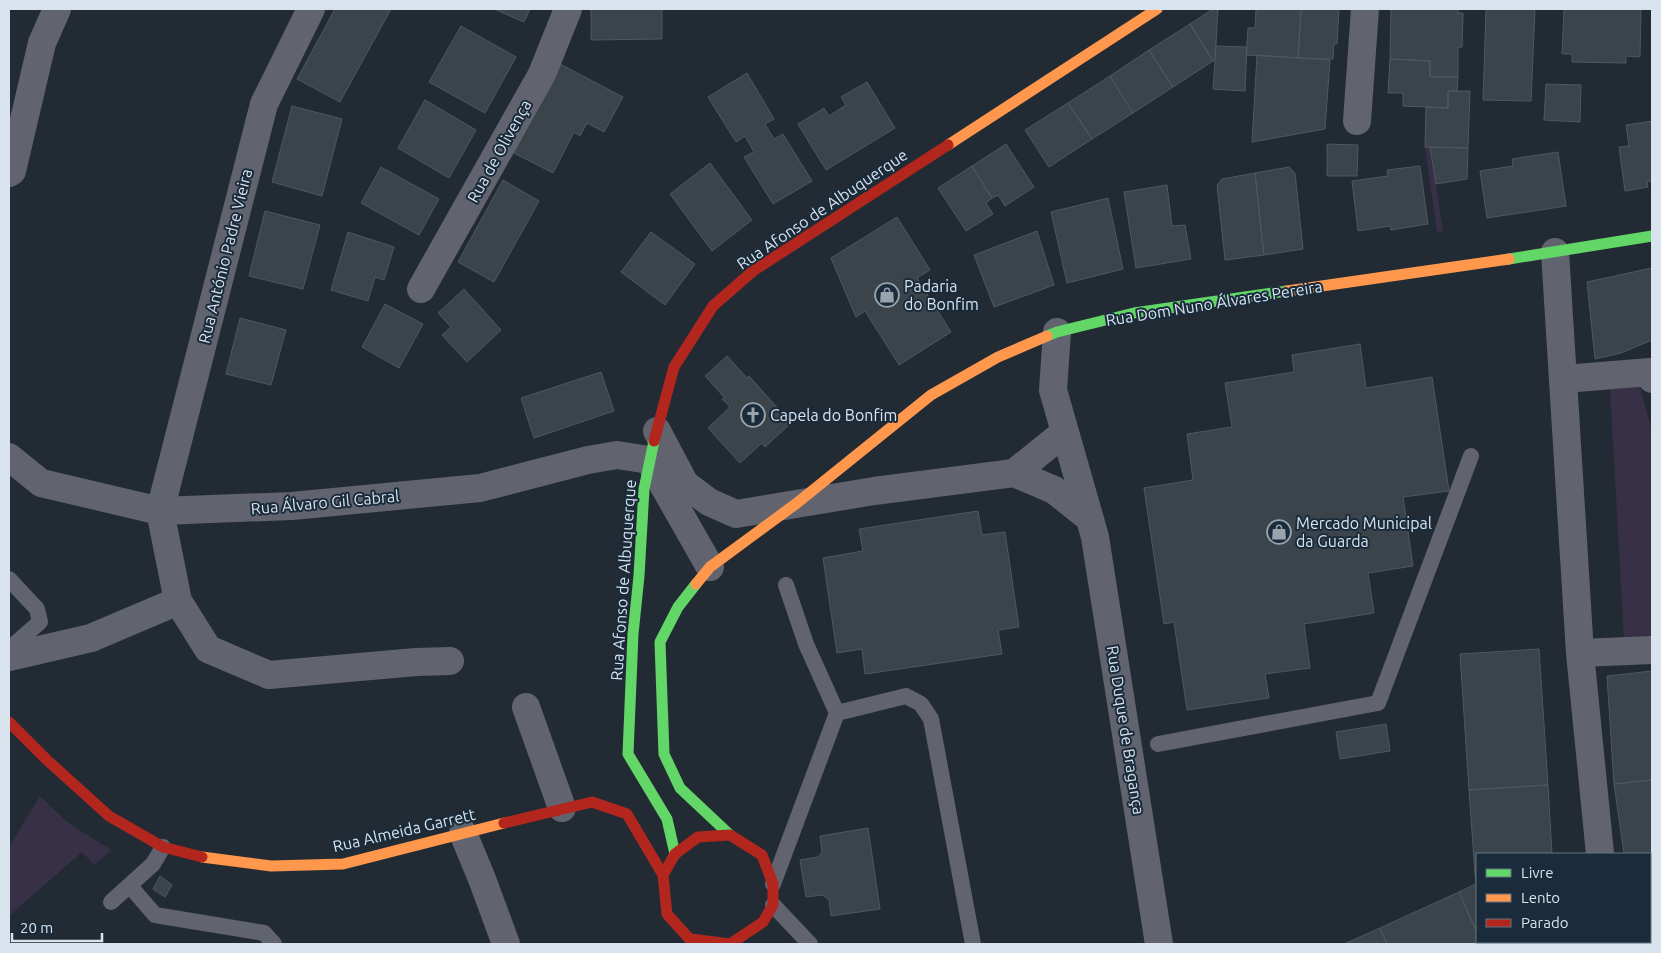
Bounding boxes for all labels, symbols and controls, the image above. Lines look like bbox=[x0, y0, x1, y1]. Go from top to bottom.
street label: Rua de Olivença bbox=[463, 96, 535, 206]
street label: Rua Afonso de Albuquerque bbox=[733, 145, 911, 273]
street label: Rua António Padre Vieira bbox=[195, 167, 255, 345]
street label: Rua Dom Nuno Álvares Pereira bbox=[1104, 275, 1324, 329]
place label: Padaria do Bonfim bbox=[904, 277, 979, 313]
shop icon: Padaria do Bonfim bbox=[874, 282, 900, 308]
church icon: Capela do Bonfim bbox=[740, 402, 766, 428]
place label: Capela do Bonfim bbox=[770, 406, 897, 424]
street label: Rua Afonso de Albuquerque bbox=[607, 479, 639, 681]
street label: Rua Álvaro Gil Cabral bbox=[250, 485, 400, 517]
place label: Mercado Municipal da Guarda bbox=[1296, 514, 1432, 550]
shop icon: Mercado Municipal da Guarda bbox=[1266, 519, 1292, 545]
street label: Rua Duque de Bragança bbox=[1104, 644, 1148, 816]
street label: Rua Almeida Garrett bbox=[331, 805, 478, 855]
legend bbox=[1476, 853, 1651, 943]
text: Livre bbox=[1521, 864, 1554, 881]
text: Lento bbox=[1521, 889, 1560, 906]
scale bar bbox=[12, 910, 102, 942]
text: Parado bbox=[1521, 914, 1568, 931]
text: 20 m bbox=[20, 919, 53, 936]

